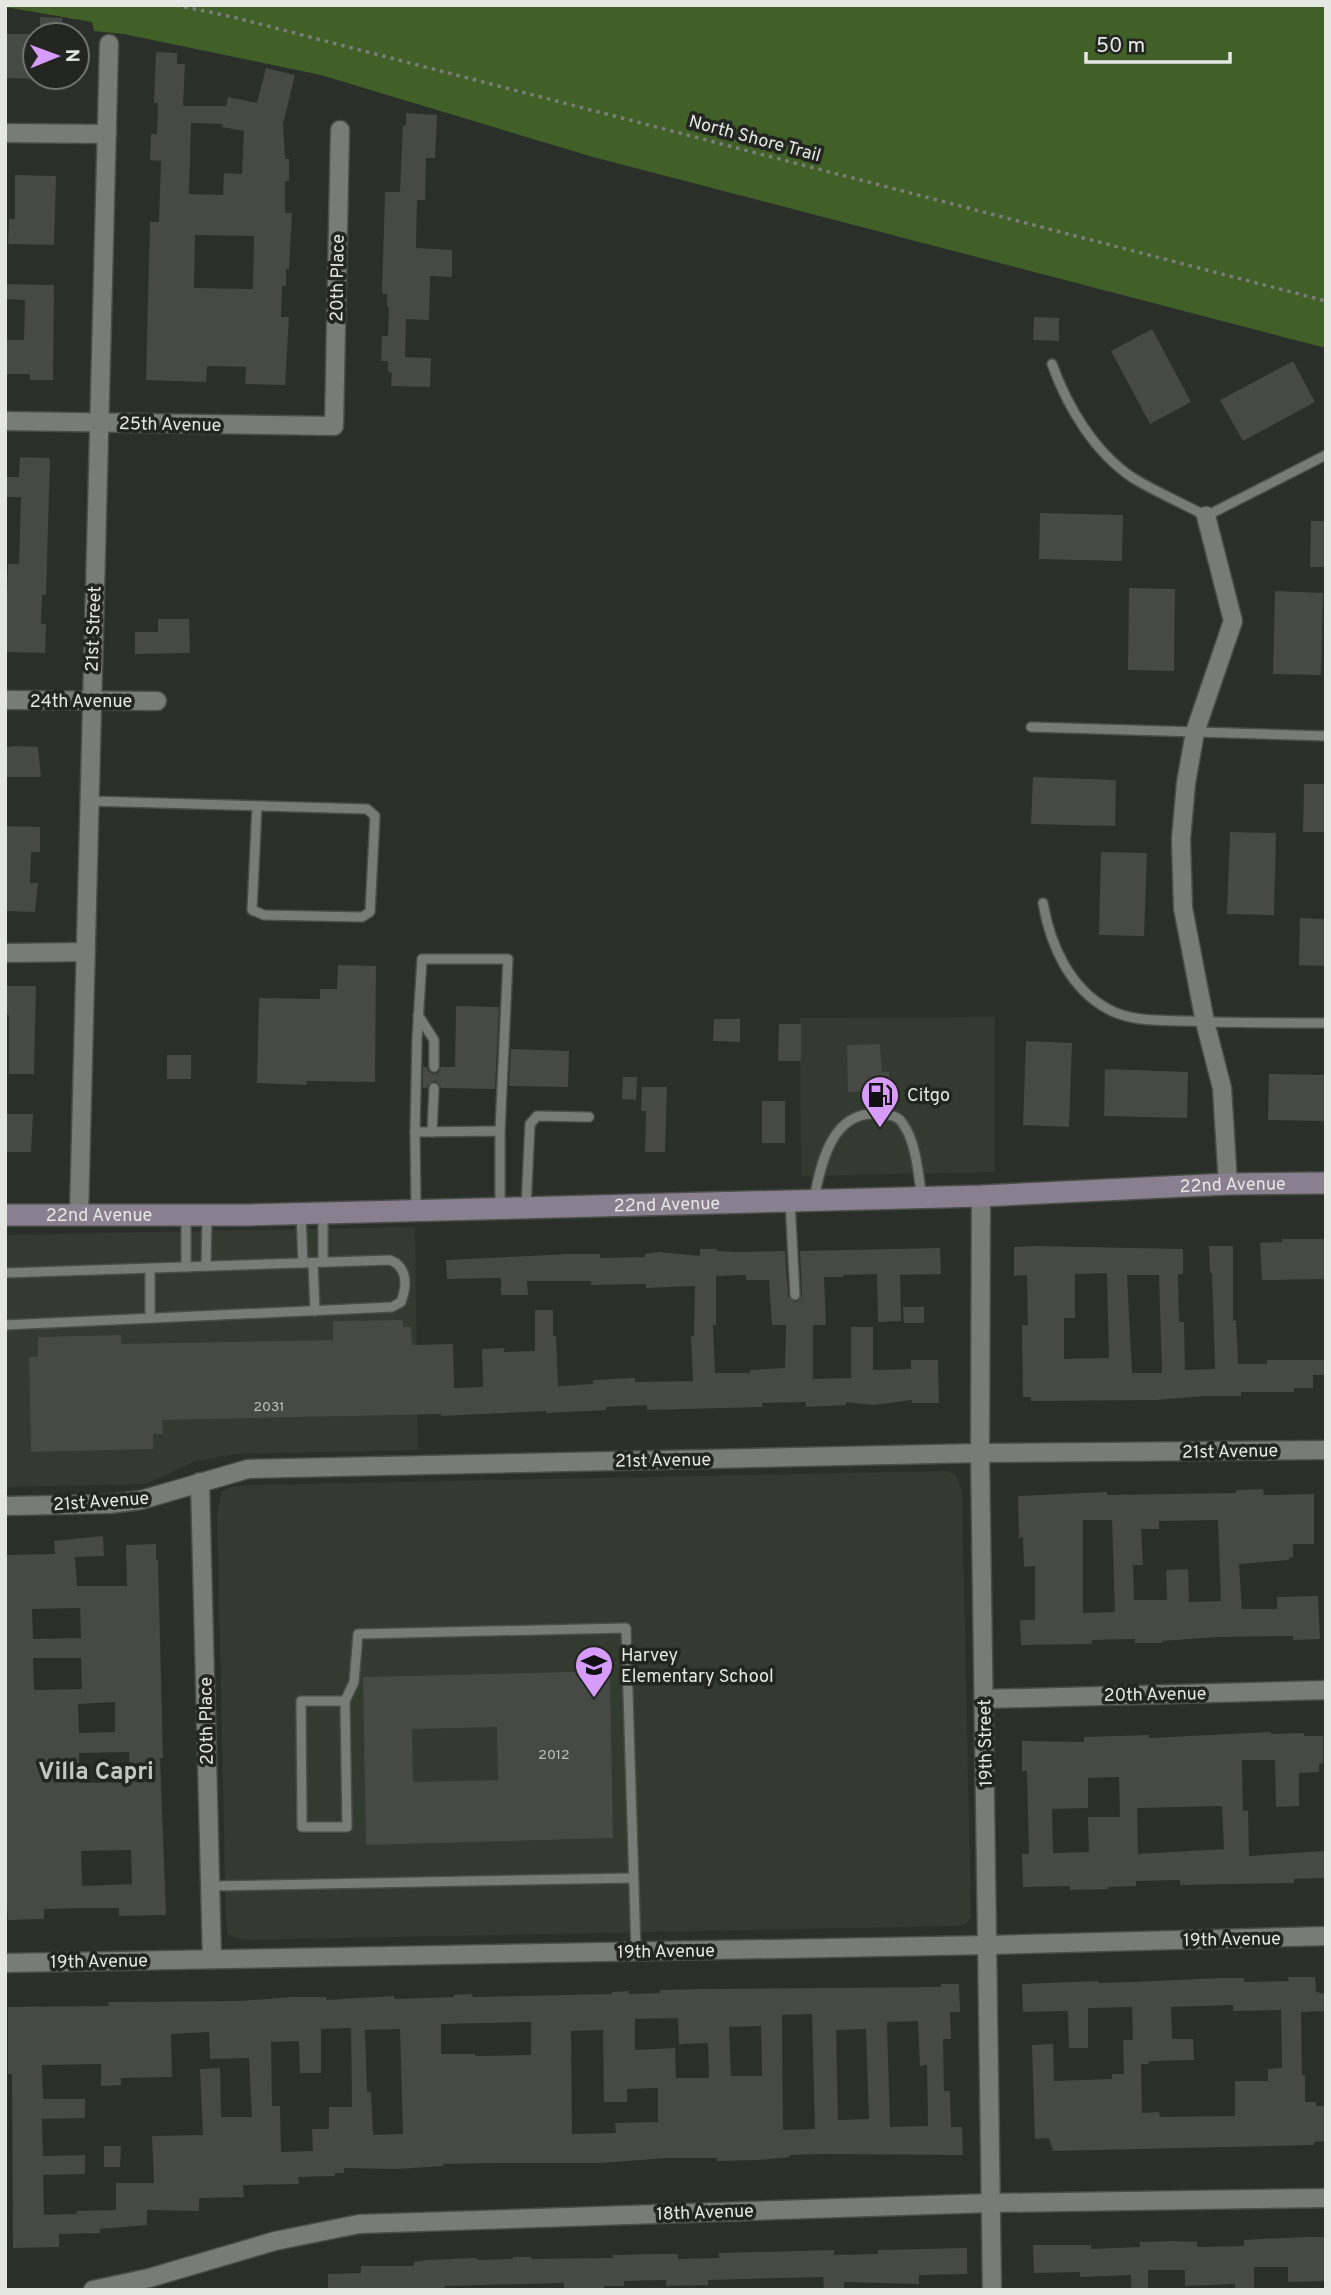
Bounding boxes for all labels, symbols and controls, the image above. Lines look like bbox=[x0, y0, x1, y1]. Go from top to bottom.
north arrow bbox=[21, 21, 91, 91]
scale bar bbox=[1086, 21, 1230, 65]
text: 50 m bbox=[1096, 33, 1145, 60]
text: N bbox=[59, 49, 83, 63]
street label: North Shore Trail bbox=[686, 111, 823, 168]
street label: 20th Place bbox=[326, 234, 351, 322]
street label: 25th Avenue bbox=[119, 413, 221, 438]
street label: 21st Street bbox=[82, 586, 107, 673]
street label: 24th Avenue bbox=[30, 691, 132, 714]
fuel station icon: Citgo bbox=[859, 1074, 901, 1129]
place label: Citgo bbox=[907, 1085, 950, 1108]
street label: 22nd Avenue bbox=[1179, 1173, 1286, 1199]
street label: 22nd Avenue bbox=[613, 1193, 720, 1219]
street label: 22nd Avenue bbox=[46, 1205, 152, 1228]
house number: 2031 bbox=[253, 1399, 285, 1416]
street label: 21st Avenue bbox=[1182, 1440, 1278, 1465]
street label: 21st Avenue bbox=[615, 1449, 711, 1474]
street label: 21st Avenue bbox=[52, 1488, 150, 1517]
school or university icon: Harvey Elementary School bbox=[573, 1644, 615, 1699]
place label: Harvey Elementary School bbox=[621, 1645, 774, 1689]
street label: 20th Place bbox=[195, 1677, 220, 1765]
street label: 20th Avenue bbox=[1103, 1683, 1207, 1708]
street label: 19th Street bbox=[974, 1699, 999, 1787]
house number: 2012 bbox=[538, 1747, 570, 1764]
district label: Villa Capri bbox=[38, 1758, 154, 1788]
street label: 19th Avenue bbox=[1183, 1928, 1281, 1953]
street label: 19th Avenue bbox=[617, 1940, 715, 1965]
street label: 19th Avenue bbox=[50, 1950, 148, 1975]
street label: 18th Avenue bbox=[656, 2200, 754, 2227]

